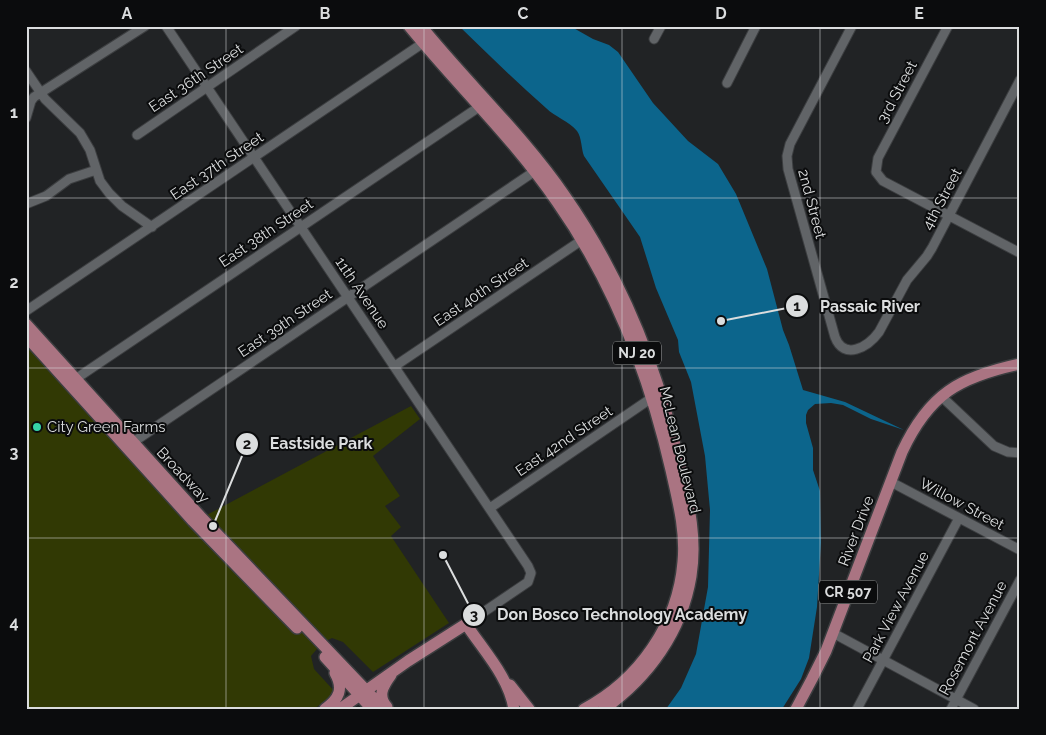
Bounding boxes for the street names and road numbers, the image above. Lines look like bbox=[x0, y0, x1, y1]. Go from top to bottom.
street label: East 36th Street bbox=[146, 40, 246, 116]
street label: 3rd Street bbox=[873, 58, 921, 126]
street label: East 37th Street bbox=[167, 128, 267, 204]
street label: 4th Street bbox=[918, 165, 966, 233]
street label: 2nd Street bbox=[794, 167, 830, 241]
street label: East 38th Street bbox=[216, 195, 316, 271]
street label: 11th Avenue bbox=[331, 254, 393, 332]
street label: East 40th Street bbox=[430, 254, 532, 330]
street label: East 39th Street bbox=[235, 285, 335, 361]
road number: NJ 20 bbox=[613, 342, 661, 364]
street label: McLean Boulevard bbox=[656, 385, 704, 515]
street label: East 42nd Street bbox=[512, 402, 616, 480]
street label: Broadway bbox=[153, 443, 213, 507]
street label: Willow Street bbox=[917, 474, 1007, 534]
street label: River Drive bbox=[834, 493, 878, 569]
street label: Park View Avenue bbox=[859, 548, 933, 666]
street label: Rosemont Avenue bbox=[935, 578, 1011, 698]
road number: CR 507 bbox=[819, 580, 877, 604]

